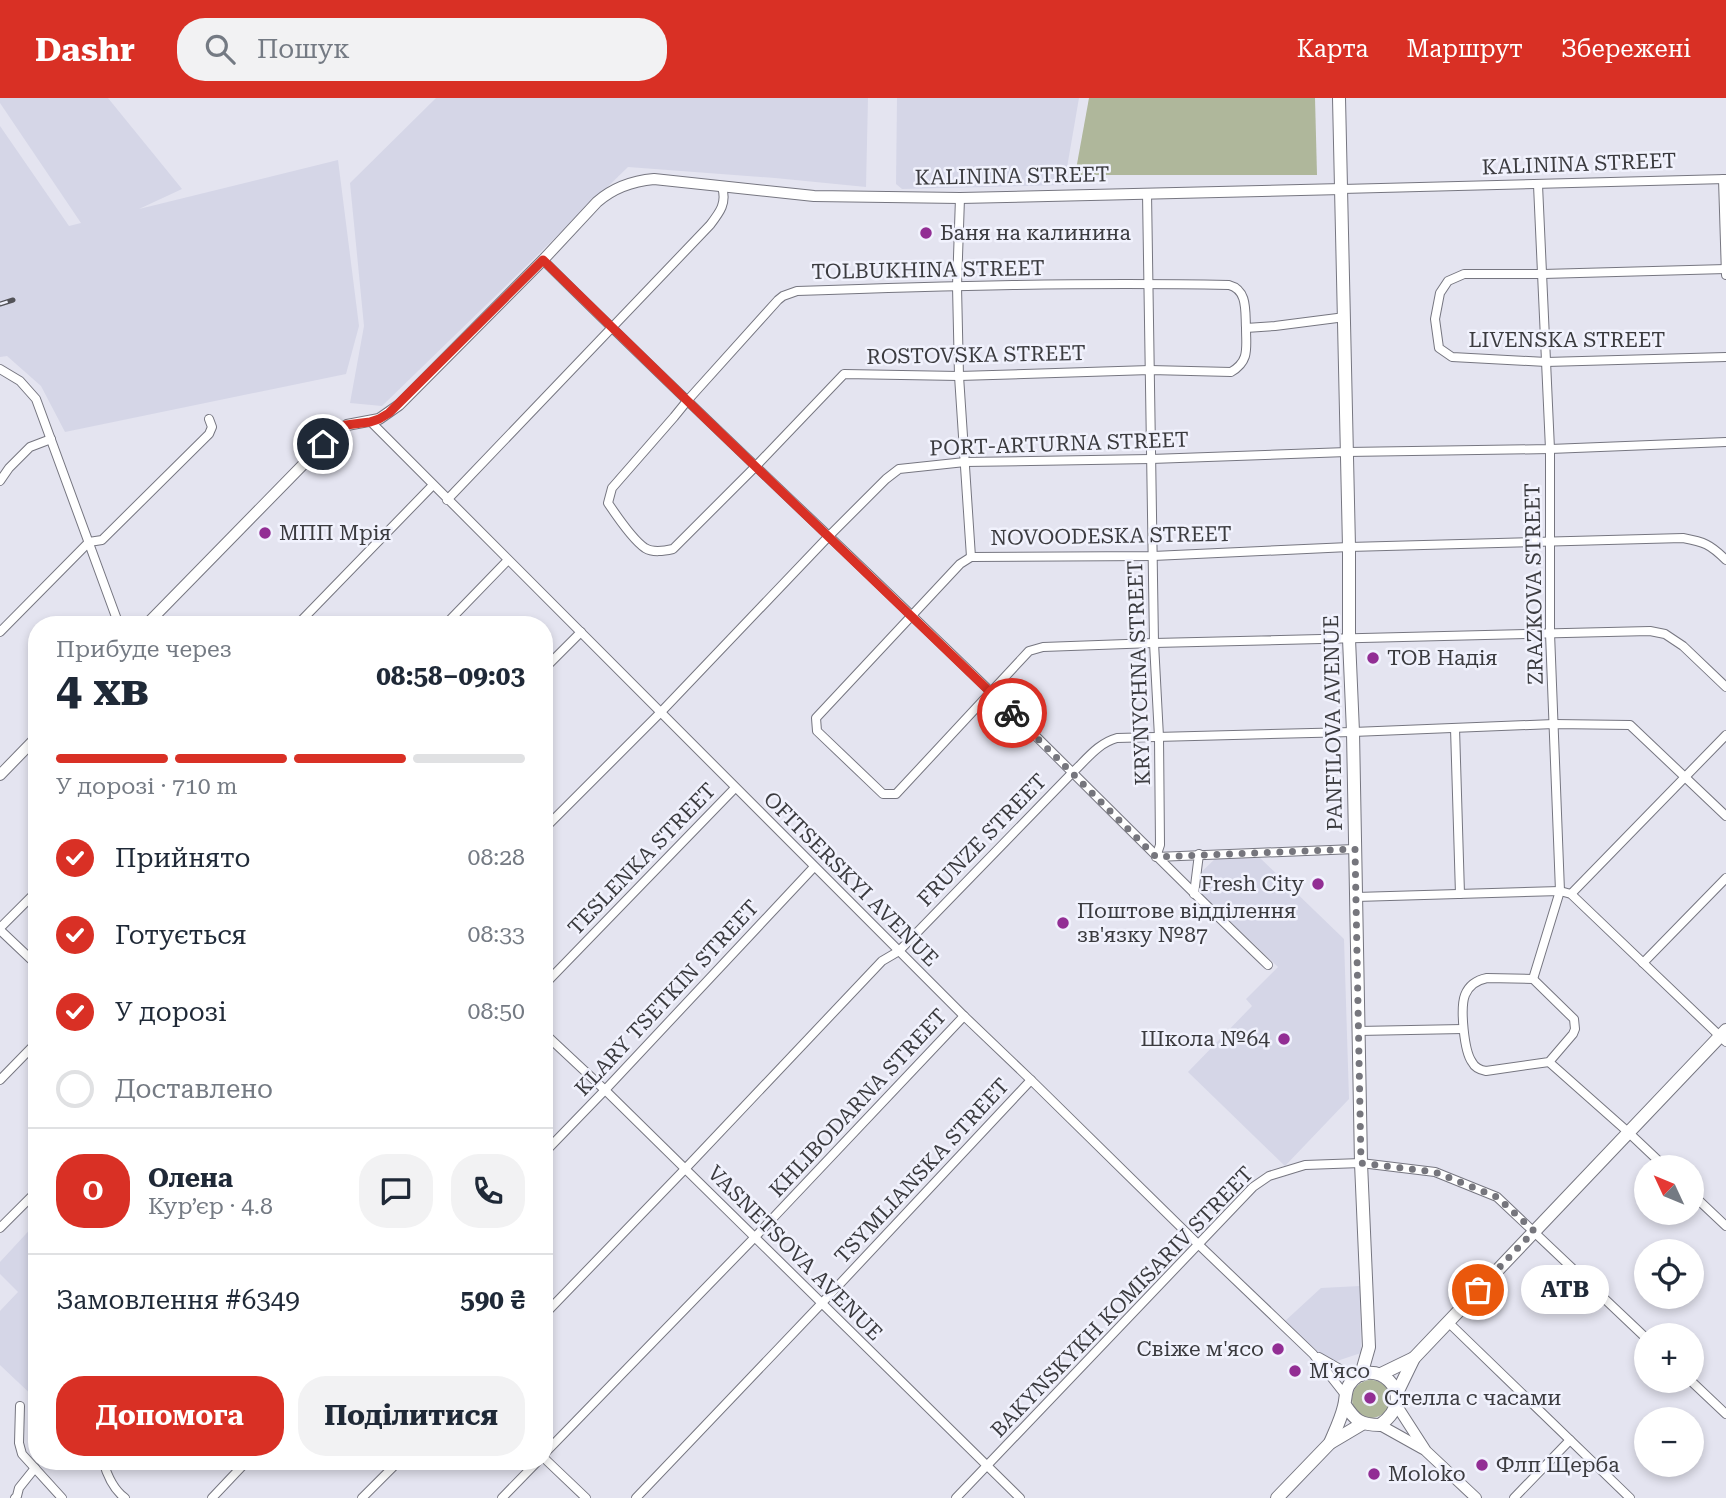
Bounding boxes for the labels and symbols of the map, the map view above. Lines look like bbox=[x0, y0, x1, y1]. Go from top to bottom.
street label: KALININA STREET bbox=[1481, 149, 1677, 179]
street label: KALININA STREET bbox=[914, 162, 1110, 190]
place label: Баня на калинина bbox=[940, 221, 1131, 245]
marker: Баня на калинина bbox=[918, 225, 934, 241]
street label: TOLBUKHINA STREET bbox=[811, 256, 1045, 284]
street label: LIVENSKA STREET bbox=[1469, 328, 1665, 352]
street label: ROSTOVSKA STREET bbox=[866, 341, 1086, 369]
pin bbox=[293, 414, 353, 474]
street label: PORT-ARTURNA STREET bbox=[929, 427, 1189, 461]
street label: ZRAZKOVA STREET bbox=[1520, 483, 1548, 685]
place label: МПП Мрія bbox=[279, 521, 391, 545]
street label: NOVOODESKA STREET bbox=[990, 522, 1232, 550]
marker: МПП Мрія bbox=[257, 525, 273, 541]
street label: KRYNYCHNA STREET bbox=[1123, 560, 1155, 786]
street label: PANFILOVA AVENUE bbox=[1319, 615, 1347, 831]
place label: ТОВ Надія bbox=[1387, 646, 1497, 670]
marker: ТОВ Надія bbox=[1365, 650, 1381, 666]
courier bbox=[977, 678, 1047, 748]
street label: FRUNZE STREET bbox=[913, 769, 1051, 911]
street label: TESLENKA STREET bbox=[563, 778, 721, 940]
street label: OFITSERSKYI AVENUE bbox=[759, 787, 943, 971]
place label: Fresh City bbox=[1200, 872, 1305, 896]
marker: Fresh City bbox=[1310, 876, 1326, 892]
street label: KLARY TSETKIN STREET bbox=[570, 895, 764, 1101]
place label: Поштове відділення зв'язку №87 bbox=[1077, 899, 1296, 947]
marker: Поштове відділення зв'язку №87 bbox=[1055, 915, 1071, 931]
street label: KHLIBODARNA STREET bbox=[765, 1004, 951, 1202]
place label: Школа №64 bbox=[1140, 1027, 1270, 1051]
marker: Школа №64 bbox=[1276, 1031, 1292, 1047]
street label: TSYMLIANSKA STREET bbox=[830, 1073, 1014, 1269]
north arrow bbox=[1634, 1155, 1704, 1225]
street label: VASNETSOVA AVENUE bbox=[703, 1161, 887, 1345]
street label: BAKYNSKYKH KOMISARIV STREET bbox=[986, 1162, 1258, 1442]
pin bbox=[1448, 1260, 1508, 1320]
callout: ATB bbox=[1520, 1266, 1608, 1314]
place label: Свіже м'ясо bbox=[1136, 1337, 1264, 1361]
marker: Свіже м'ясо bbox=[1270, 1341, 1286, 1357]
place label: М'ясо bbox=[1309, 1359, 1370, 1383]
marker: М'ясо bbox=[1287, 1363, 1303, 1379]
place label: Стелла с часами bbox=[1384, 1386, 1561, 1410]
marker: Стелла с часами bbox=[1362, 1390, 1378, 1406]
place label: Флп Щерба bbox=[1496, 1453, 1620, 1477]
marker: Флп Щерба bbox=[1474, 1457, 1490, 1473]
place label: Moloko bbox=[1388, 1462, 1466, 1486]
marker: Moloko bbox=[1366, 1466, 1382, 1482]

